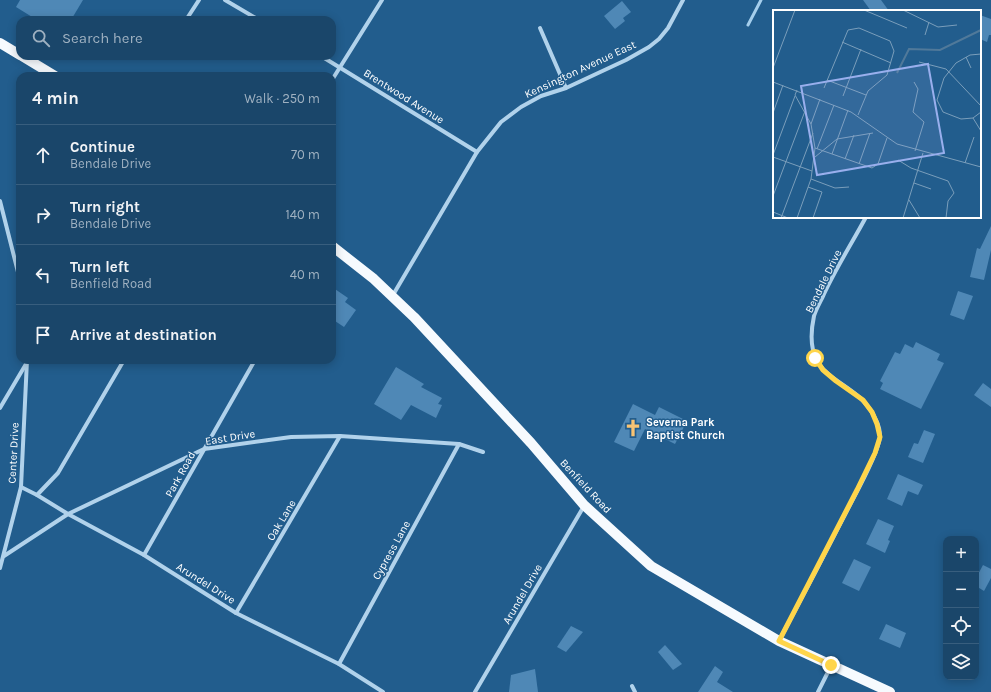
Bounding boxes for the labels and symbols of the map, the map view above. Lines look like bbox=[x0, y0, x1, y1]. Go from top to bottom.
inset map bbox=[773, 10, 981, 218]
street label: Kensington Avenue East bbox=[523, 38, 638, 101]
street label: Brentwood Avenue bbox=[361, 66, 447, 127]
street label: Bendale Drive bbox=[803, 247, 845, 315]
route start bbox=[806, 349, 824, 367]
place label: Severna Park Baptist Church bbox=[646, 416, 725, 442]
church icon: Severna Park Baptist Church bbox=[623, 418, 643, 438]
street label: Center Drive bbox=[5, 422, 22, 484]
street label: East Drive bbox=[204, 427, 256, 448]
street label: Park Road bbox=[163, 449, 198, 499]
street label: Benfield Road bbox=[557, 457, 614, 516]
street label: Oak Lane bbox=[264, 497, 299, 543]
street label: Cypress Lane bbox=[370, 518, 413, 582]
street label: Arundel Drive bbox=[174, 560, 238, 607]
street label: Arundel Drive bbox=[500, 562, 545, 627]
route end bbox=[822, 656, 840, 674]

